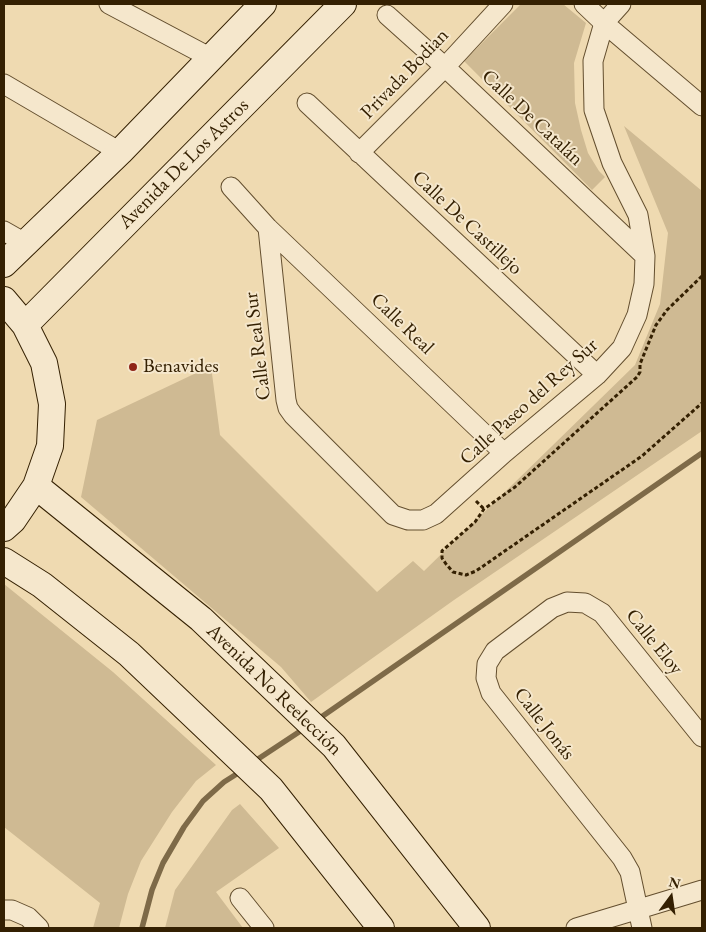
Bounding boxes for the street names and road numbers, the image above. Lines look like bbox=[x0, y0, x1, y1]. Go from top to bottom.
street label: Privada Bodian bbox=[356, 24, 454, 124]
street label: Calle De Catalán bbox=[476, 65, 588, 171]
street label: Avenida De Los Astros bbox=[114, 94, 254, 234]
street label: Calle De Castillejo bbox=[407, 166, 527, 280]
street label: Calle Real bbox=[365, 288, 439, 360]
street label: Calle Real Sur bbox=[239, 290, 277, 402]
street label: Calle Paseo del Rey Sur bbox=[455, 334, 603, 470]
street label: Calle Eloy bbox=[620, 604, 688, 680]
street label: Avenida No Reelección bbox=[201, 619, 347, 761]
street label: Calle Jonás bbox=[508, 683, 580, 765]

